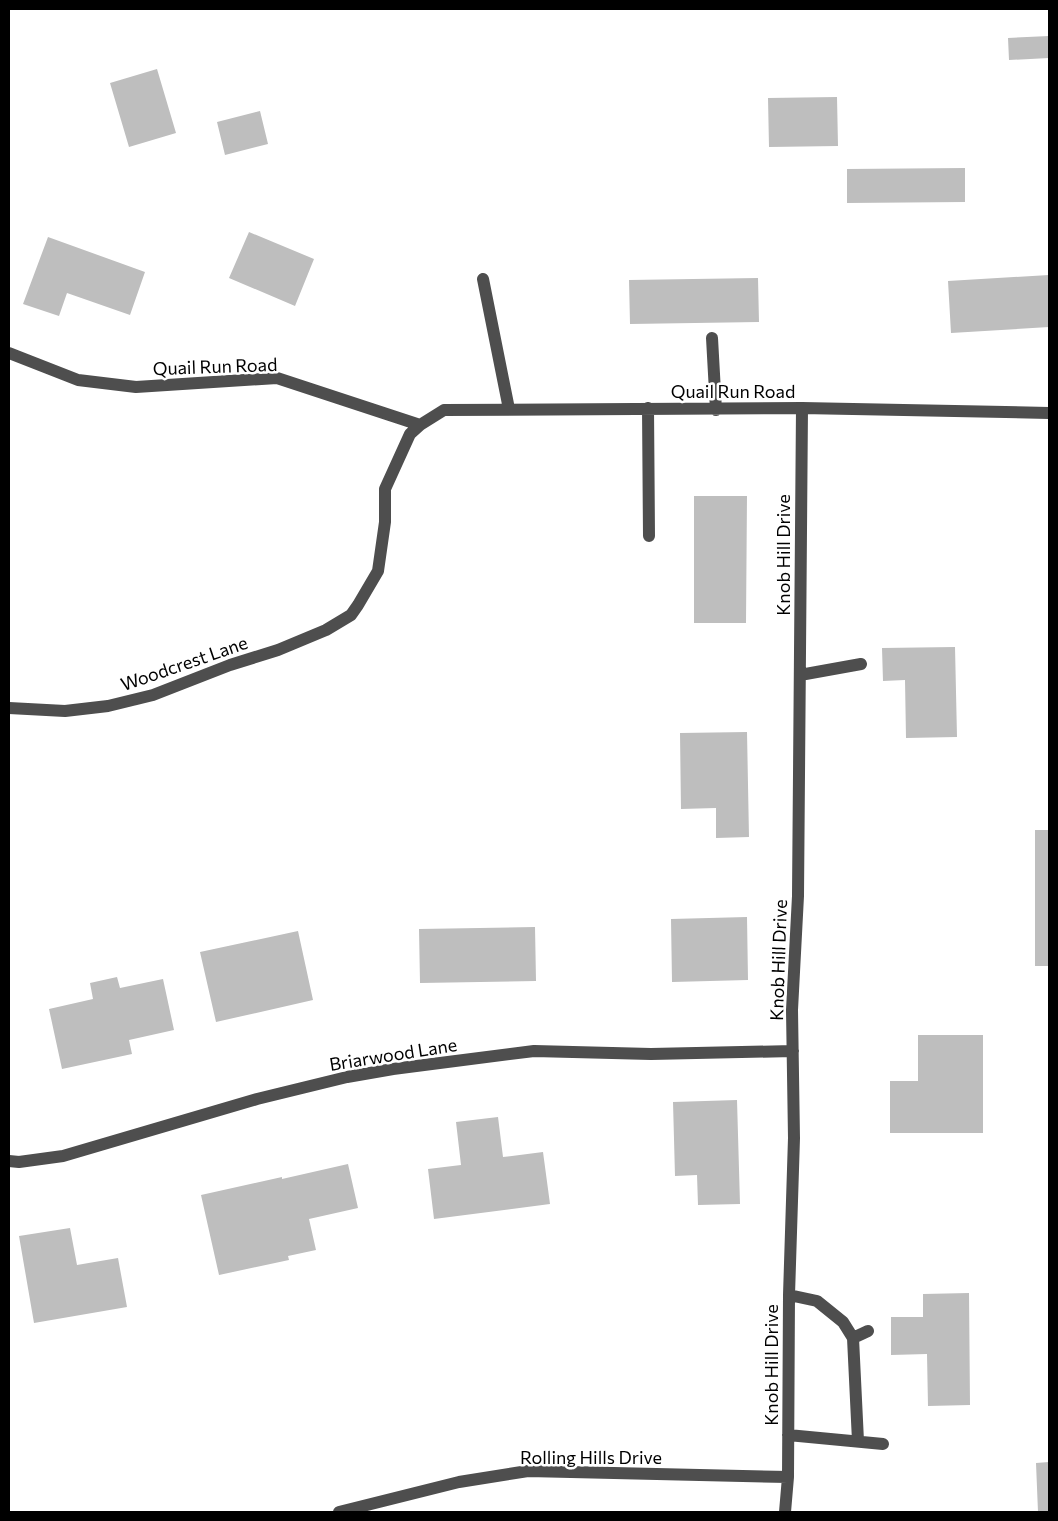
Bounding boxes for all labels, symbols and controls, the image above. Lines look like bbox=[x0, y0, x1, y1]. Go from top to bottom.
street label: Quail Run Road bbox=[152, 353, 278, 379]
street label: Quail Run Road bbox=[671, 380, 795, 402]
street label: Knob Hill Drive bbox=[772, 494, 794, 616]
street label: Woodcrest Lane bbox=[118, 631, 250, 695]
street label: Knob Hill Drive bbox=[765, 899, 791, 1021]
street label: Briarwood Lane bbox=[328, 1033, 458, 1075]
street label: Knob Hill Drive bbox=[760, 1304, 782, 1426]
street label: Rolling Hills Drive bbox=[520, 1446, 662, 1468]

